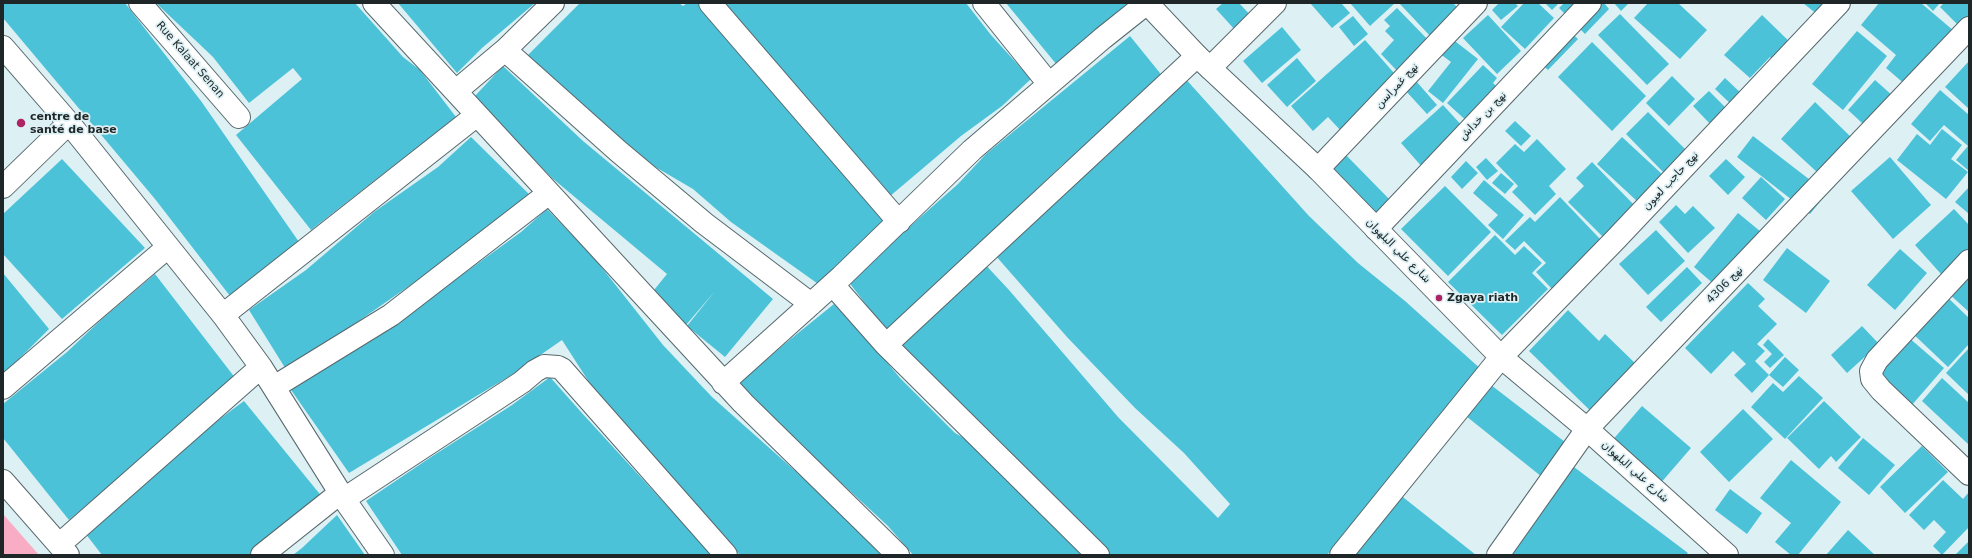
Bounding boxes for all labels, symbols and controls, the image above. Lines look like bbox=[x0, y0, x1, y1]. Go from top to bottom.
street label: Rue Kalaat Senan bbox=[153, 19, 227, 101]
street label: نهج غمراسن bbox=[1373, 60, 1421, 112]
street label: نهج بن خداش bbox=[1456, 89, 1510, 143]
place label: centre de santé de base bbox=[30, 110, 117, 136]
marker: centre de santé de base bbox=[15, 117, 27, 129]
street label: نهج حاجب لعيون bbox=[1640, 149, 1702, 213]
street label: شارع علي البلهوان bbox=[1363, 216, 1433, 286]
street label: نهج 4306 bbox=[1704, 264, 1746, 306]
place label: Zgaya riath bbox=[1447, 291, 1518, 305]
marker: Zgaya riath bbox=[1434, 293, 1444, 303]
street label: شارع علي البلهوان bbox=[1599, 438, 1671, 506]

